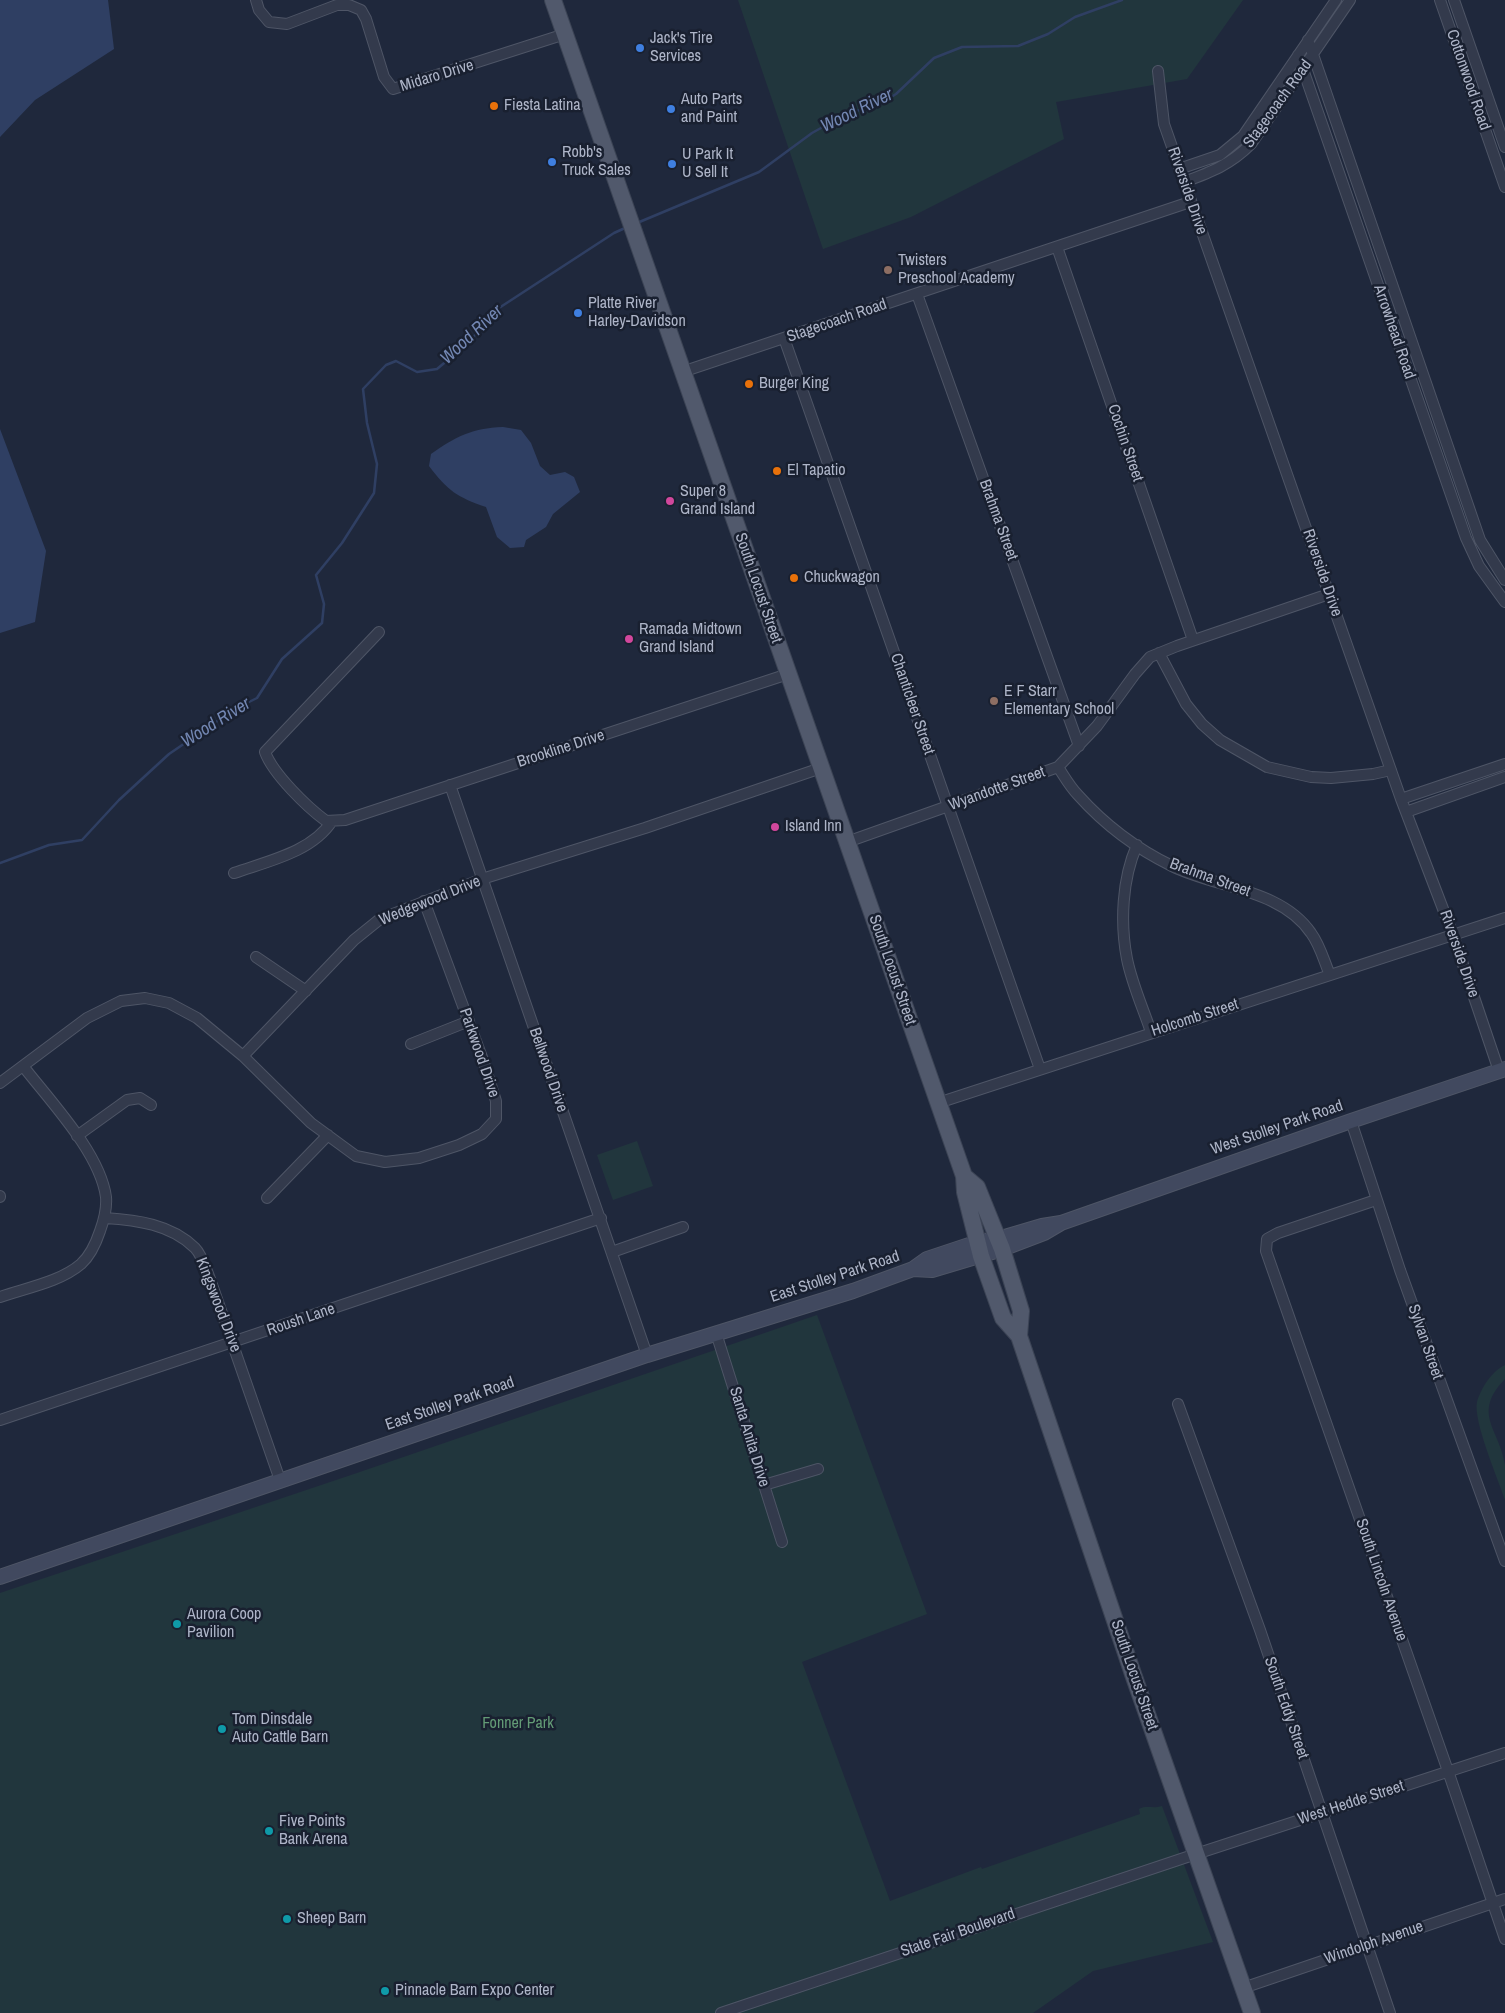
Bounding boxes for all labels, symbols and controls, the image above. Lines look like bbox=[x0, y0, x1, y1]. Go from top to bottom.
street label: Cottonwood Road bbox=[1442, 27, 1494, 133]
place label: Jack's Tire Services bbox=[650, 29, 713, 67]
marker: Jack's Tire Services bbox=[634, 42, 646, 54]
street label: Midaro Drive bbox=[398, 56, 476, 96]
street label: Stagecoach Road bbox=[1240, 56, 1316, 152]
water label: Wood River bbox=[817, 84, 897, 138]
place label: Auto Parts and Paint bbox=[681, 90, 742, 128]
place label: Fiesta Latina bbox=[504, 96, 581, 116]
marker: Fiesta Latina bbox=[488, 100, 500, 112]
marker: Auto Parts and Paint bbox=[665, 103, 677, 115]
place label: Robb's Truck Sales bbox=[562, 143, 631, 181]
place label: U Park It U Sell It bbox=[682, 145, 733, 183]
street label: Riverside Drive bbox=[1163, 145, 1211, 237]
marker: Robb's Truck Sales bbox=[546, 156, 558, 168]
marker: U Park It U Sell It bbox=[666, 158, 678, 170]
place label: Twisters Preschool Academy bbox=[898, 251, 1015, 289]
marker: Twisters Preschool Academy bbox=[882, 264, 894, 276]
street label: Arrowhead Road bbox=[1369, 282, 1419, 382]
place label: Platte River Harley-Davidson bbox=[588, 294, 686, 332]
street label: Stagecoach Road bbox=[785, 295, 889, 347]
water label: Wood River bbox=[436, 301, 508, 369]
marker: Platte River Harley-Davidson bbox=[572, 307, 584, 319]
place label: Burger King bbox=[759, 374, 829, 394]
marker: Burger King bbox=[743, 378, 755, 390]
street label: Cochin Street bbox=[1103, 402, 1147, 484]
place label: El Tapatio bbox=[787, 461, 846, 481]
marker: El Tapatio bbox=[771, 465, 783, 477]
street label: Brahma Street bbox=[975, 477, 1021, 563]
place label: Super 8 Grand Island bbox=[680, 482, 755, 520]
marker: Super 8 Grand Island bbox=[664, 495, 676, 507]
street label: Riverside Drive bbox=[1298, 527, 1346, 619]
street label: South Locust Street bbox=[730, 530, 786, 646]
place label: Chuckwagon bbox=[804, 568, 880, 588]
marker: Chuckwagon bbox=[788, 572, 800, 584]
place label: Ramada Midtown Grand Island bbox=[639, 620, 742, 658]
marker: Ramada Midtown Grand Island bbox=[623, 633, 635, 645]
street label: Chanticleer Street bbox=[886, 651, 938, 757]
place label: E F Starr Elementary School bbox=[1004, 682, 1114, 720]
water label: Wood River bbox=[177, 693, 255, 753]
marker: E F Starr Elementary School bbox=[988, 695, 1000, 707]
street label: Brookline Drive bbox=[515, 726, 607, 772]
street label: Wyandotte Street bbox=[946, 763, 1048, 815]
place label: Island Inn bbox=[785, 817, 842, 837]
marker: Island Inn bbox=[769, 821, 781, 833]
street label: Brahma Street bbox=[1167, 855, 1253, 901]
street label: Wedgewood Drive bbox=[376, 872, 484, 930]
street label: Riverside Drive bbox=[1435, 908, 1483, 1000]
street label: South Locust Street bbox=[864, 912, 920, 1028]
street label: Holcomb Street bbox=[1149, 995, 1241, 1041]
street label: Parkwood Drive bbox=[455, 1006, 503, 1100]
street label: Bellwood Drive bbox=[525, 1025, 571, 1115]
street label: West Stolley Park Road bbox=[1208, 1096, 1346, 1160]
street label: East Stolley Park Road bbox=[768, 1247, 902, 1307]
street label: Kingswood Drive bbox=[191, 1255, 245, 1355]
street label: Roush Lane bbox=[264, 1299, 338, 1341]
street label: Sylvan Street bbox=[1403, 1302, 1447, 1382]
street label: East Stolley Park Road bbox=[383, 1373, 517, 1435]
street label: Santa Anita Drive bbox=[725, 1385, 773, 1489]
street label: South Lincoln Avenue bbox=[1351, 1516, 1411, 1644]
place label: Aurora Coop Pavilion bbox=[187, 1605, 261, 1643]
street label: South Locust Street bbox=[1106, 1617, 1162, 1733]
marker: Aurora Coop Pavilion bbox=[171, 1618, 183, 1630]
street label: South Eddy Street bbox=[1260, 1655, 1312, 1761]
place label: Tom Dinsdale Auto Cattle Barn bbox=[232, 1710, 328, 1748]
park label: Fonner Park bbox=[482, 1714, 554, 1734]
marker: Tom Dinsdale Auto Cattle Barn bbox=[216, 1723, 228, 1735]
street label: West Hedde Street bbox=[1295, 1777, 1407, 1829]
place label: Five Points Bank Arena bbox=[279, 1812, 348, 1850]
marker: Five Points Bank Arena bbox=[263, 1825, 275, 1837]
street label: State Fair Boulevard bbox=[898, 1904, 1018, 1962]
place label: Sheep Barn bbox=[297, 1909, 366, 1929]
marker: Sheep Barn bbox=[281, 1913, 293, 1925]
street label: Windolph Avenue bbox=[1322, 1917, 1426, 1969]
place label: Pinnacle Barn Expo Center bbox=[395, 1981, 554, 2001]
marker: Pinnacle Barn Expo Center bbox=[379, 1985, 391, 1997]

